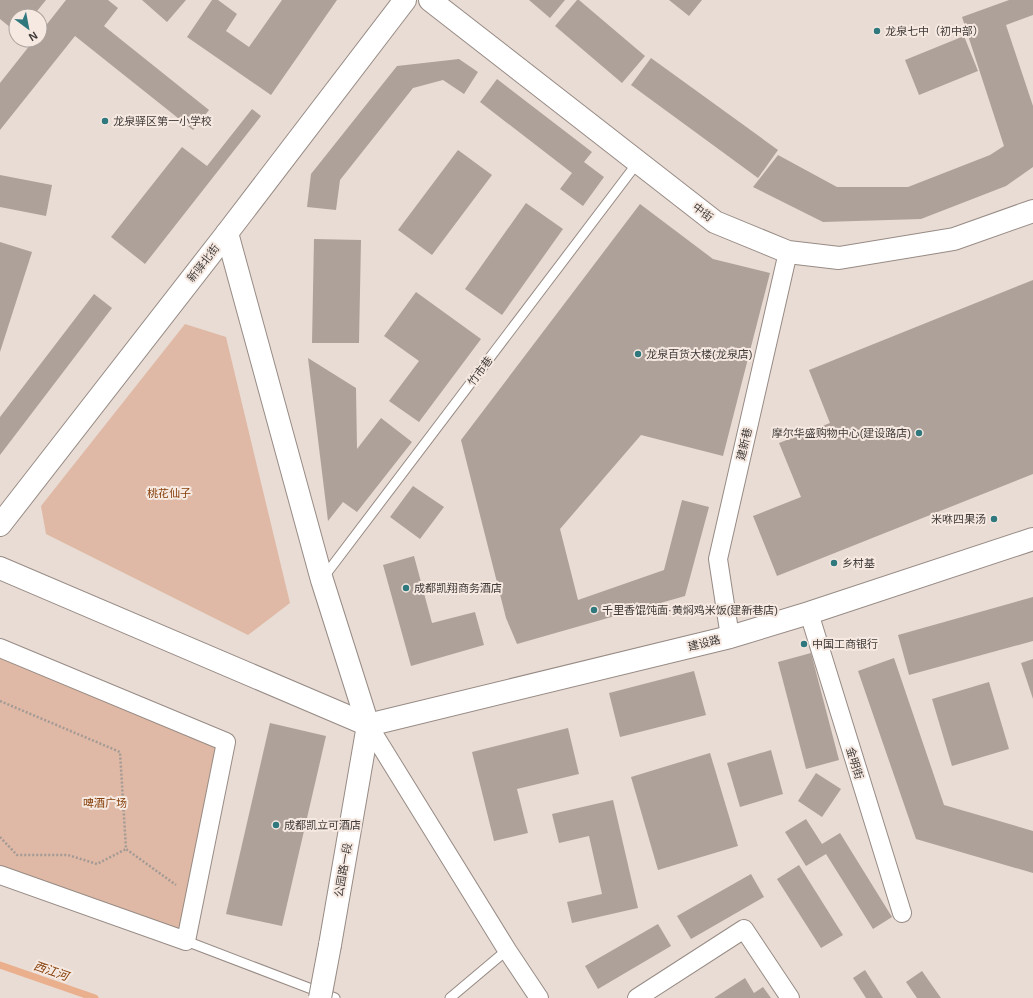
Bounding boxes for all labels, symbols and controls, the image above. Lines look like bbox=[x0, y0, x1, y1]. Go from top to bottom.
north arrow bbox=[8, 8, 48, 48]
place label: 龙泉七中（初中部） bbox=[885, 25, 984, 37]
marker: 龙泉七中（初中部） bbox=[872, 26, 882, 36]
text: N bbox=[27, 29, 40, 44]
place label: 龙泉驿区第一小学校 bbox=[113, 115, 212, 127]
marker: 龙泉驿区第一小学校 bbox=[100, 116, 110, 126]
street label: 中街 bbox=[691, 201, 715, 223]
street label: 新驿北街 bbox=[185, 242, 221, 284]
place label: 龙泉百货大楼(龙泉店) bbox=[646, 348, 752, 360]
marker: 龙泉百货大楼(龙泉店) bbox=[633, 349, 643, 359]
street label: 竹市巷 bbox=[465, 354, 495, 388]
street label: 建新巷 bbox=[734, 427, 754, 461]
place label: 摩尔华盛购物中心(建设路店) bbox=[772, 427, 911, 439]
marker: 摩尔华盛购物中心(建设路店) bbox=[914, 428, 924, 438]
park label: 桃花仙子 bbox=[147, 487, 191, 499]
place label: 米咻四果汤 bbox=[931, 513, 986, 525]
marker: 米咻四果汤 bbox=[989, 514, 999, 524]
place label: 乡村基 bbox=[842, 557, 875, 569]
marker: 乡村基 bbox=[829, 558, 839, 568]
place label: 成都凯翔商务酒店 bbox=[414, 582, 502, 594]
marker: 成都凯翔商务酒店 bbox=[401, 583, 411, 593]
place label: 千里香馄饨面·黄焖鸡米饭(建新巷店) bbox=[602, 604, 778, 616]
marker: 千里香馄饨面·黄焖鸡米饭(建新巷店) bbox=[589, 605, 599, 615]
street label: 建设路 bbox=[687, 633, 721, 653]
place label: 中国工商银行 bbox=[812, 638, 878, 650]
marker: 中国工商银行 bbox=[799, 639, 809, 649]
street label: 金明街 bbox=[844, 745, 866, 781]
park label: 啤酒广场 bbox=[83, 797, 127, 809]
place label: 成都凯立可酒店 bbox=[284, 819, 361, 831]
marker: 成都凯立可酒店 bbox=[271, 820, 281, 830]
street label: 公园路一段 bbox=[332, 842, 354, 898]
water label: 西江河 bbox=[32, 959, 72, 984]

